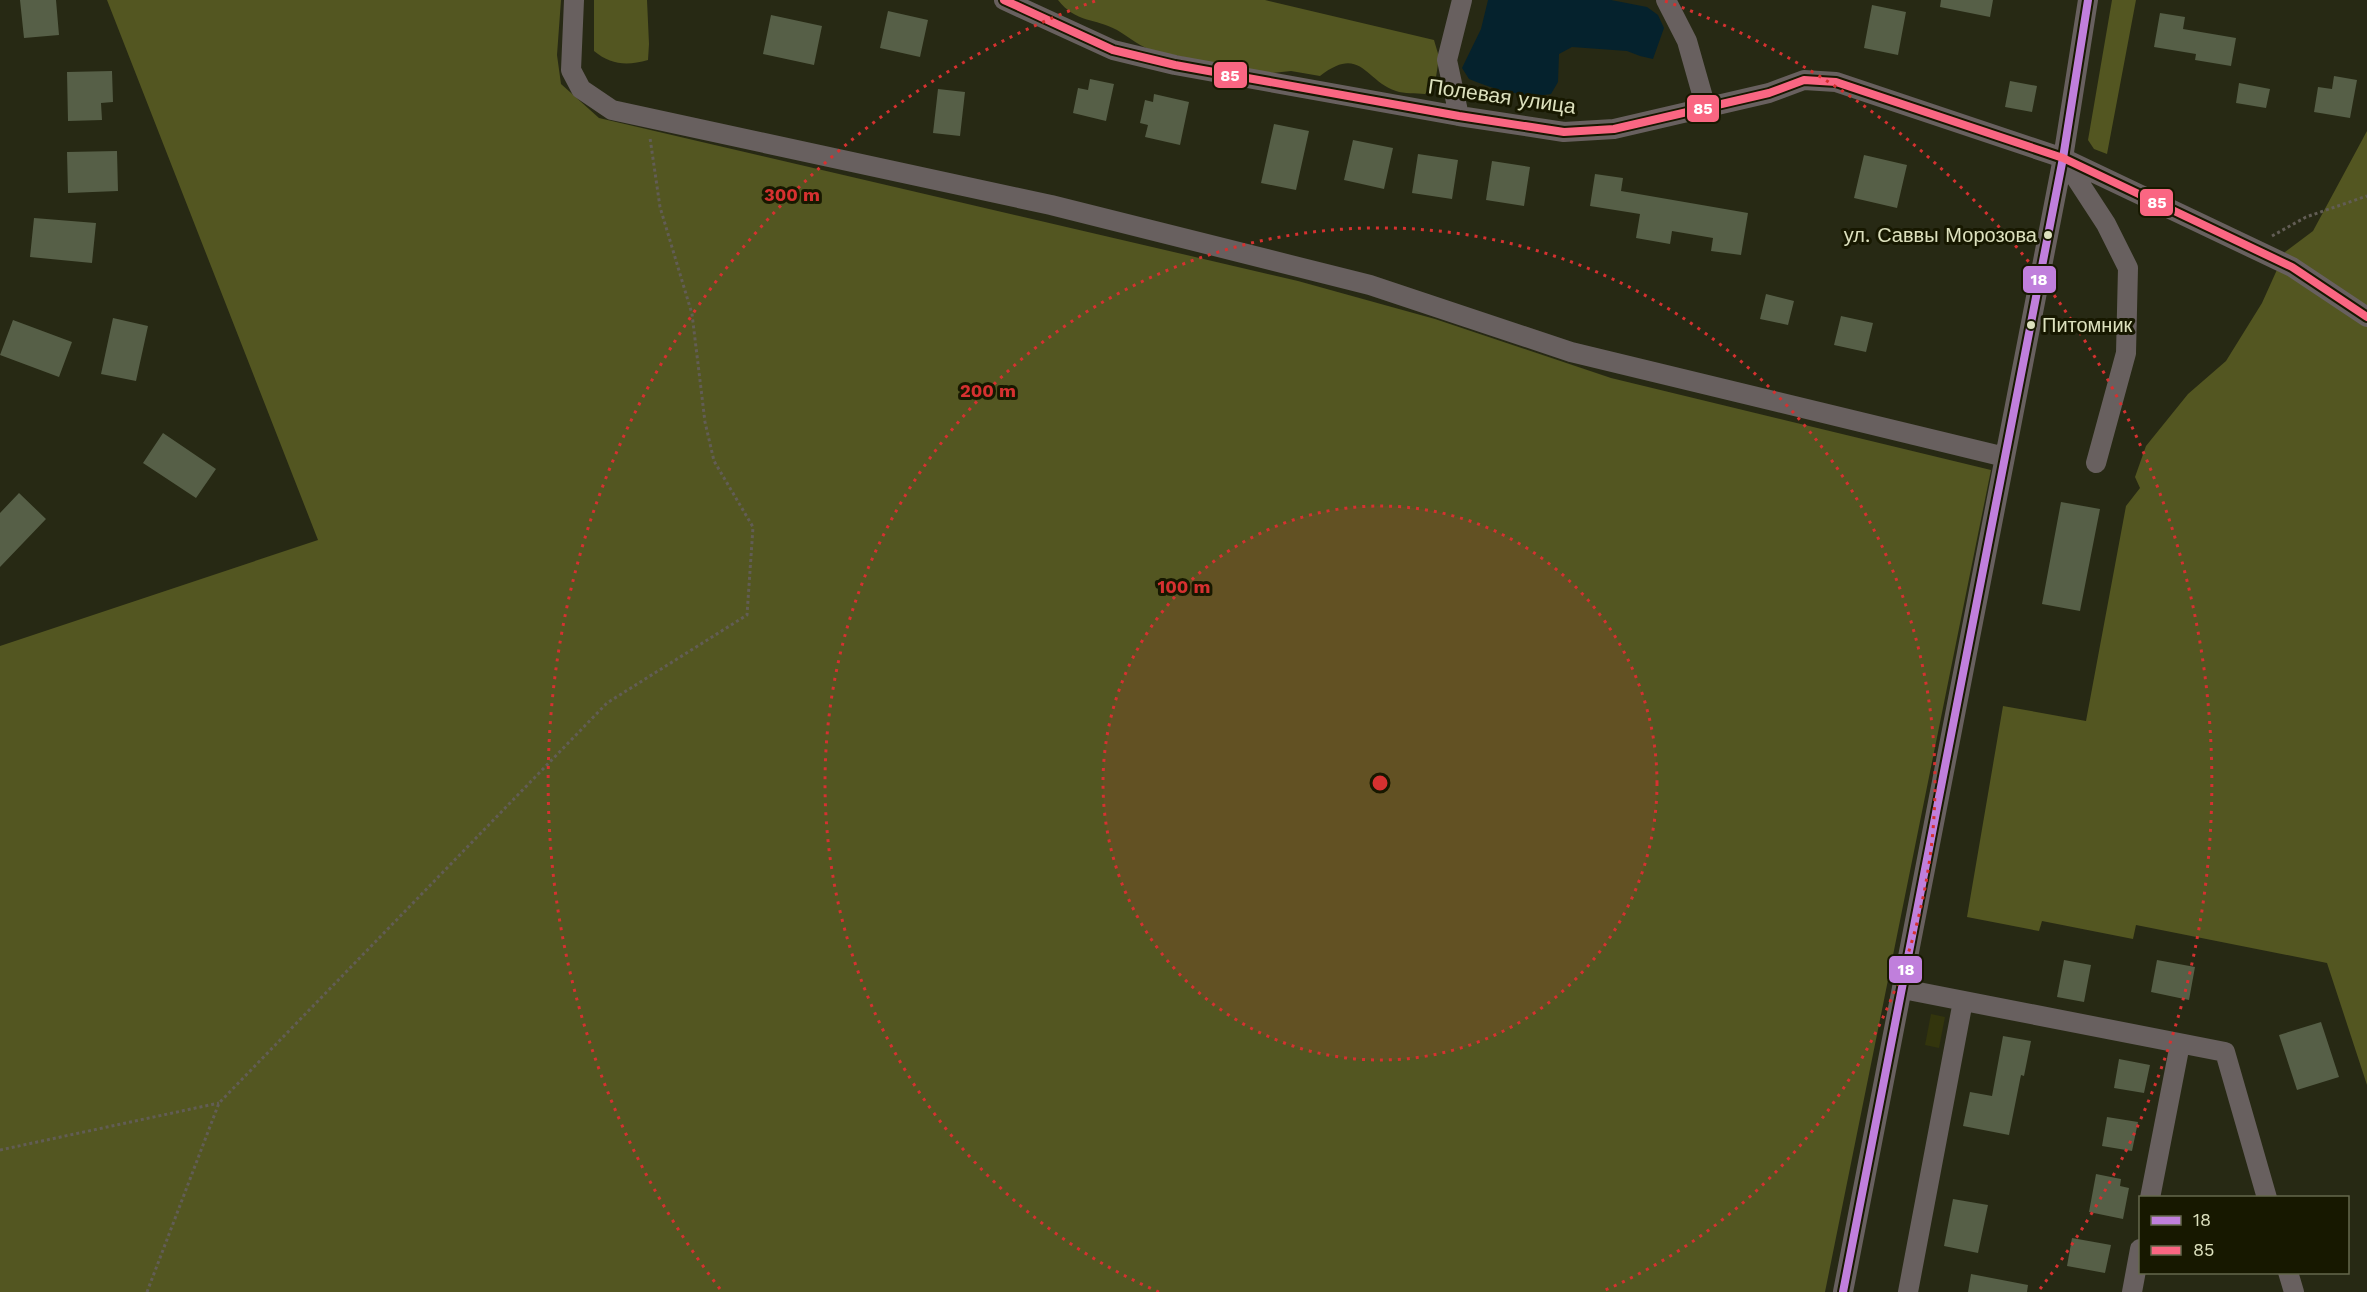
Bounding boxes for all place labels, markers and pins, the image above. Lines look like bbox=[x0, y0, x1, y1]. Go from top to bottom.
place label: ул. Саввы Морозова bbox=[1844, 223, 2038, 247]
marker: ул. Саввы Морозова bbox=[2042, 229, 2054, 241]
place label: Питомник bbox=[2042, 313, 2133, 337]
marker: Питомник bbox=[2025, 319, 2037, 331]
centre of rings bbox=[1370, 773, 1390, 793]

